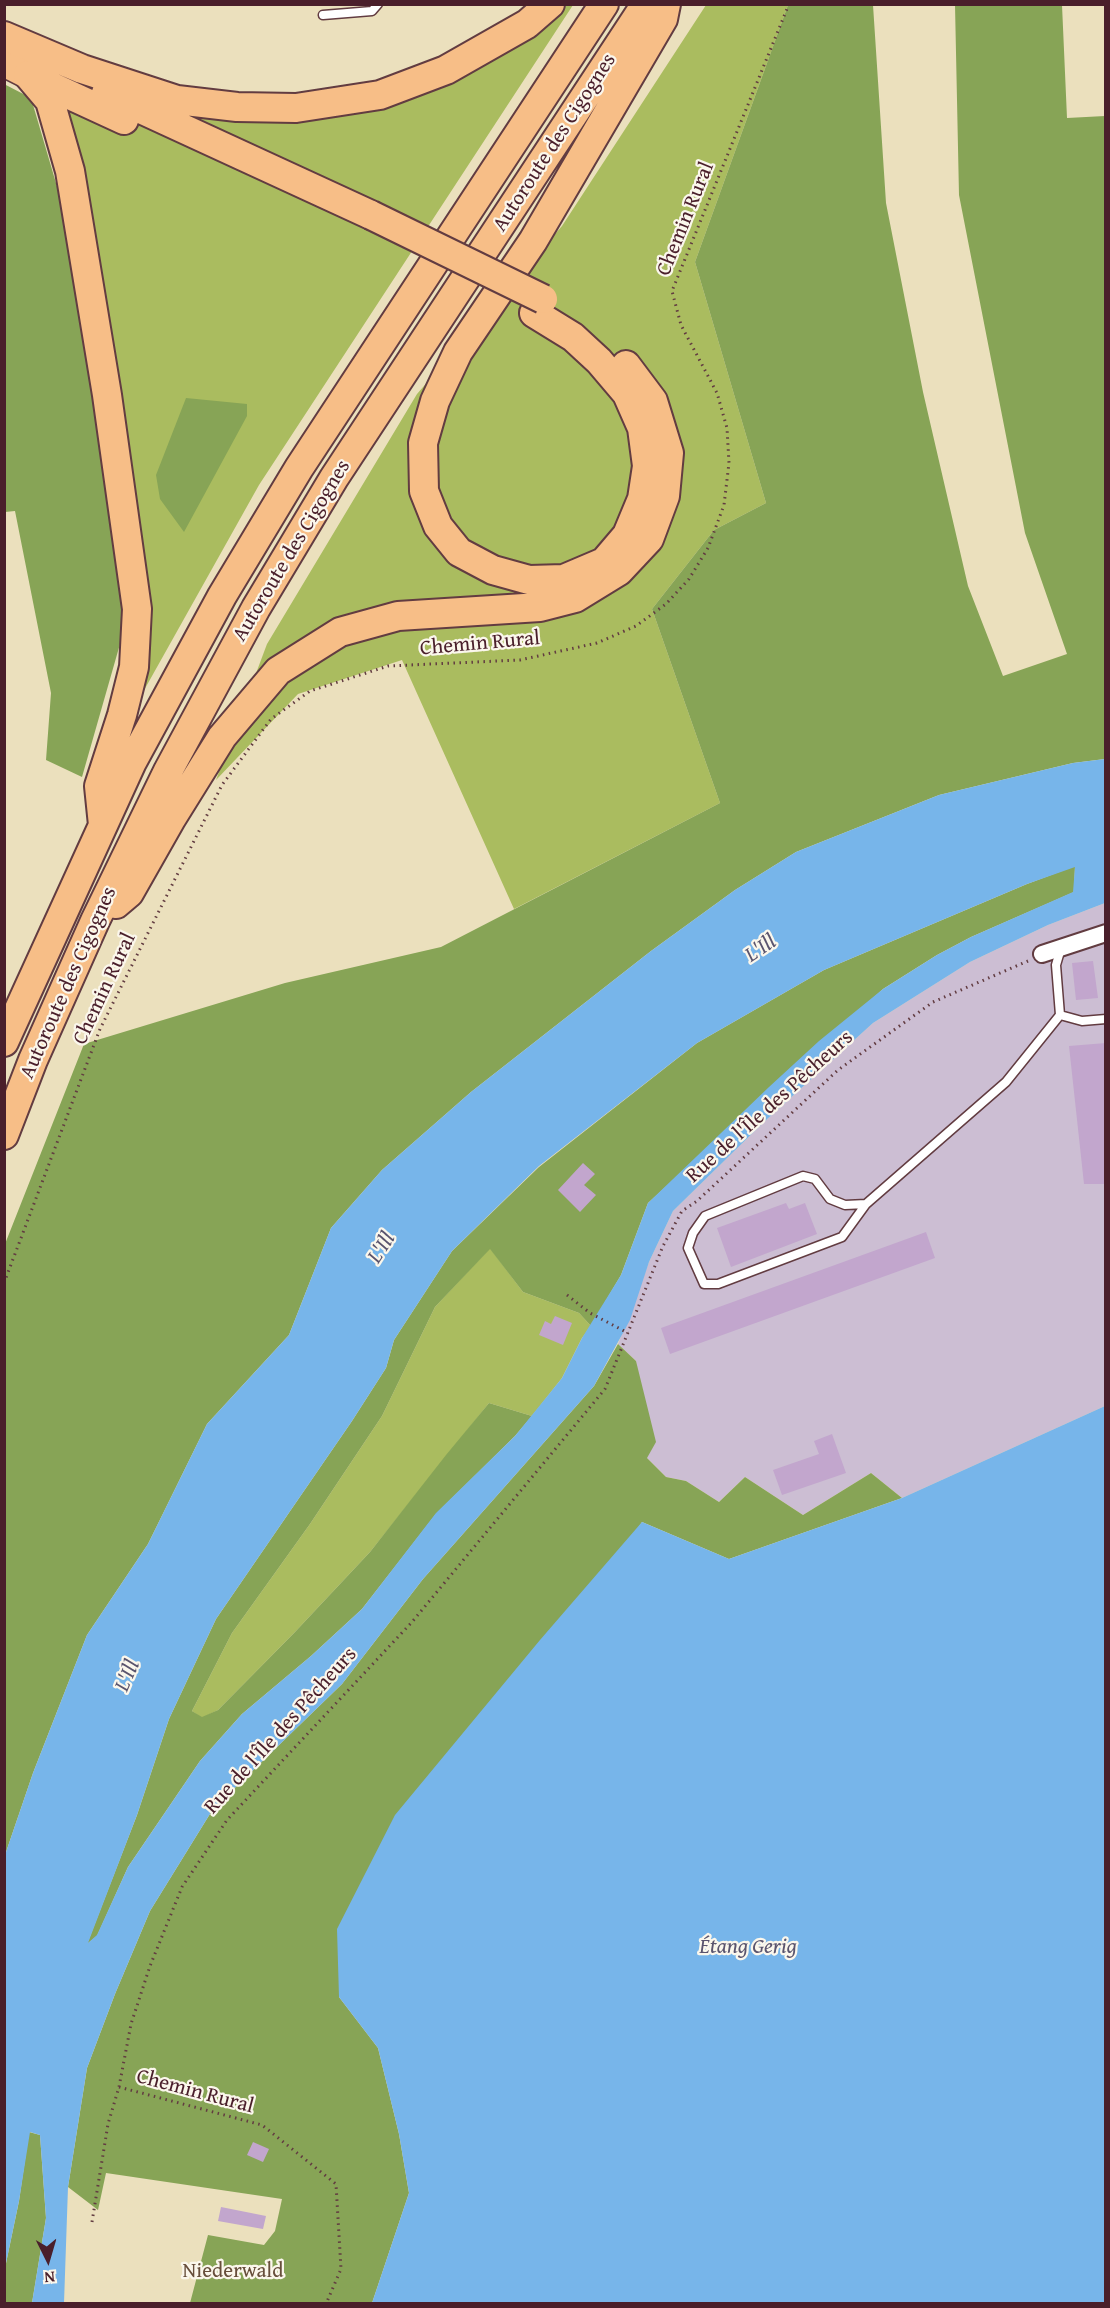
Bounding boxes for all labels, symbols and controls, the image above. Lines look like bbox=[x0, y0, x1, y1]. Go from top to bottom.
street label: Autoroute des Cigognes bbox=[488, 49, 622, 237]
street label: Chemin Rural bbox=[652, 159, 720, 279]
street label: Autoroute des Cigognes bbox=[228, 456, 356, 646]
street label: Chemin Rural bbox=[419, 626, 541, 662]
street label: Autoroute des Cigognes bbox=[15, 883, 123, 1083]
street label: Chemin Rural bbox=[68, 929, 142, 1049]
water label: L'Ill bbox=[740, 929, 782, 969]
street label: Rue de l'Île des Pêcheurs bbox=[681, 1025, 859, 1189]
water label: L'Ill bbox=[362, 1227, 402, 1269]
street label: Rue de l'Île des Pêcheurs bbox=[199, 1642, 363, 1820]
water label: L'Ill bbox=[110, 1656, 146, 1696]
water label: Étang Gerig bbox=[699, 1934, 797, 1960]
street label: Chemin Rural bbox=[134, 2064, 256, 2120]
north arrow bbox=[18, 2230, 78, 2290]
park label: Niederwald bbox=[183, 2259, 283, 2285]
text: N bbox=[43, 2266, 56, 2290]

